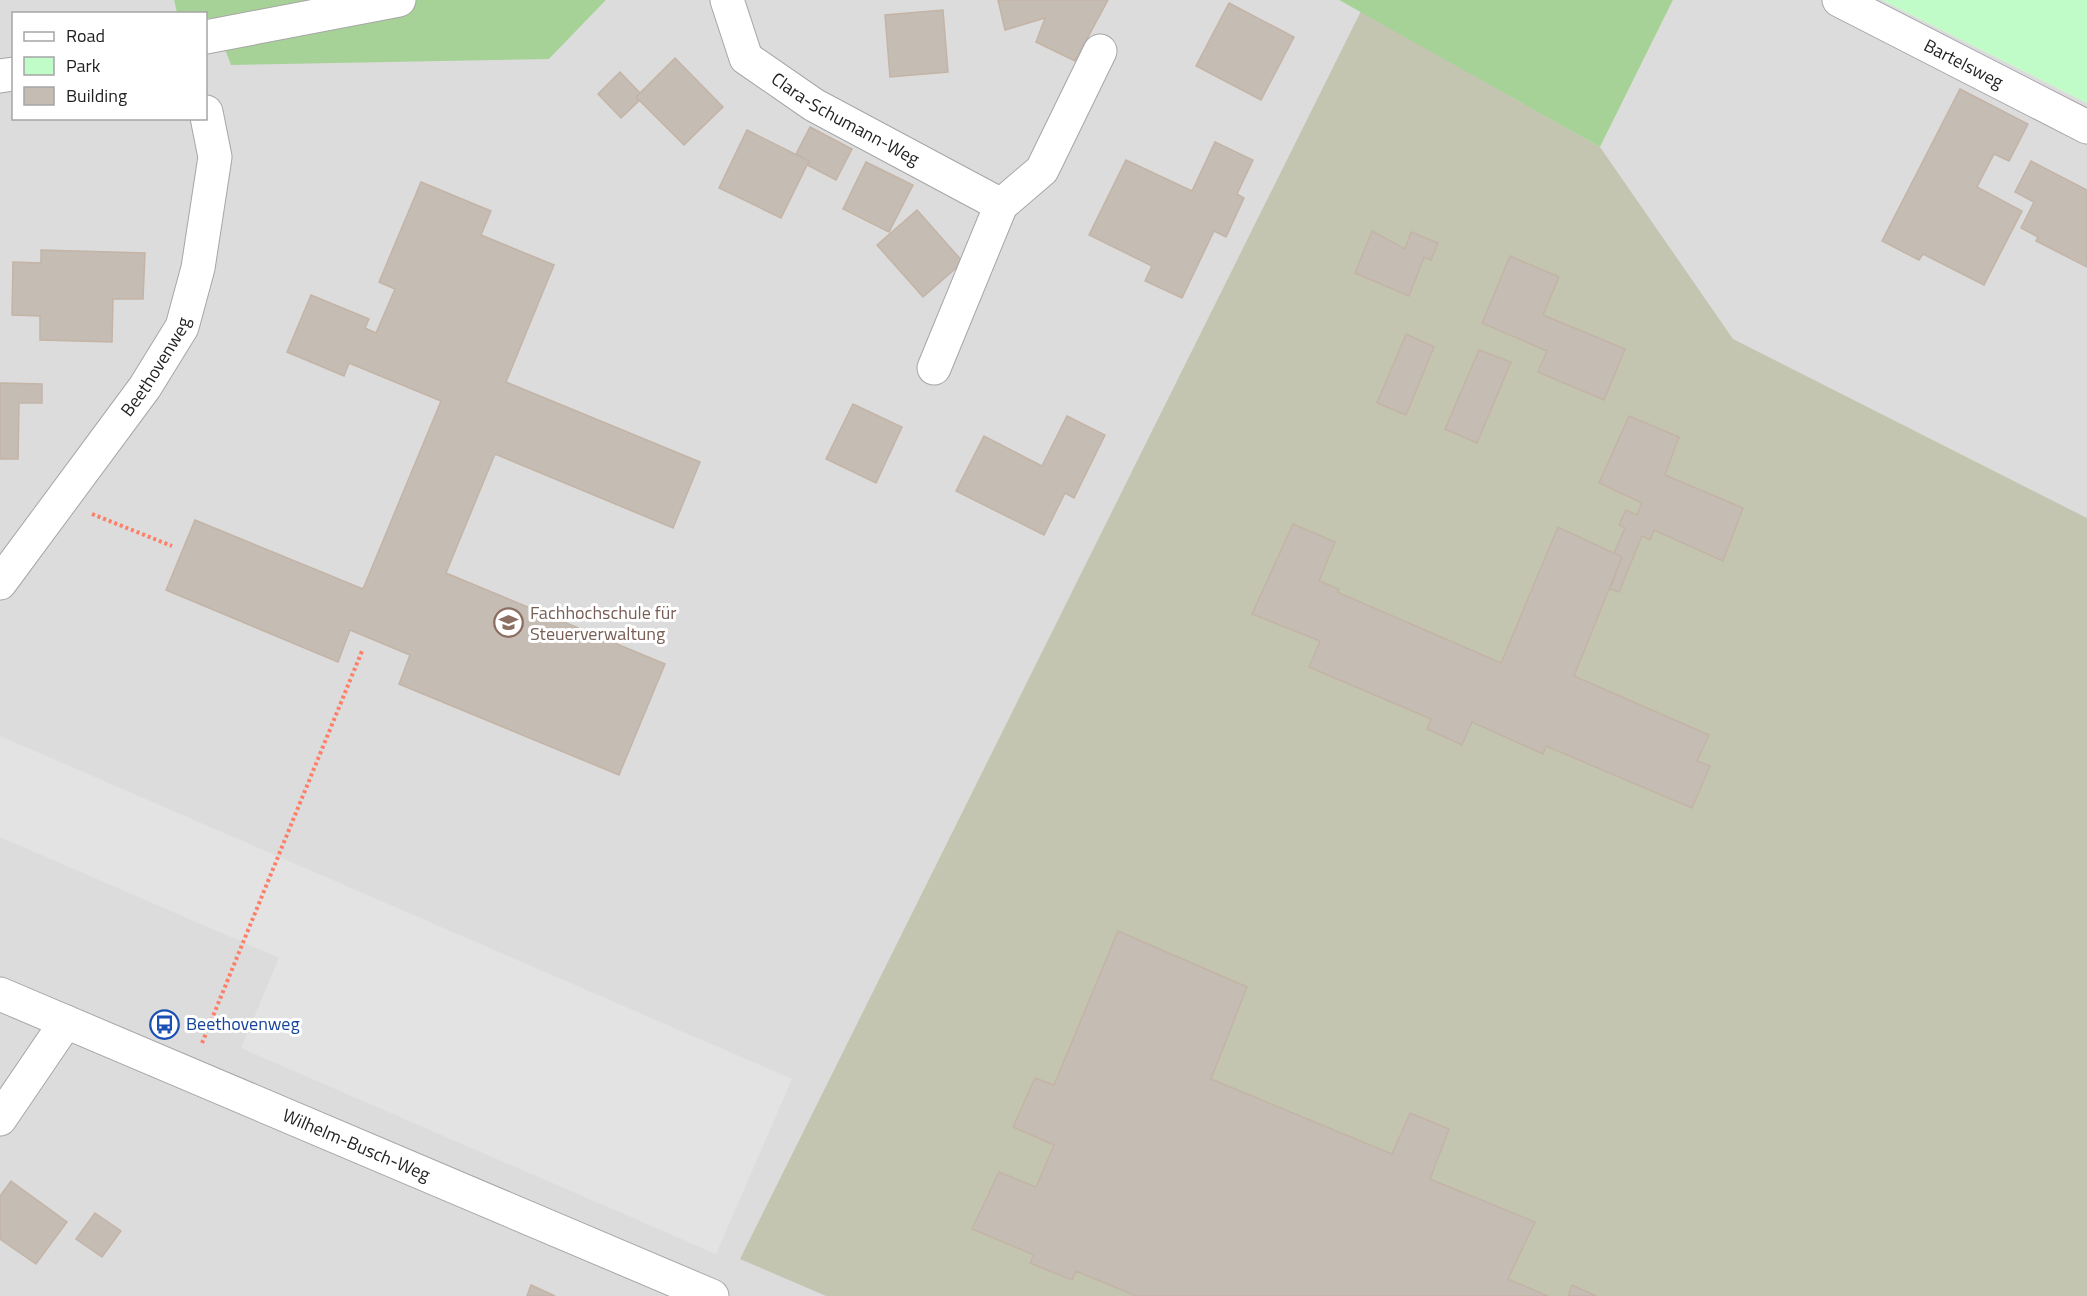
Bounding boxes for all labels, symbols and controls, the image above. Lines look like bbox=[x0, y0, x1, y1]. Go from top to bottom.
legend bbox=[12, 12, 207, 120]
text: Road bbox=[66, 22, 105, 49]
street label: Bartelsweg bbox=[1919, 32, 2008, 95]
text: Park bbox=[66, 52, 101, 79]
street label: Clara-Schumann-Weg bbox=[766, 65, 925, 172]
text: Building bbox=[66, 82, 127, 109]
street label: Beethovenweg bbox=[114, 314, 197, 422]
place label: Fachhochschule für Steuerverwaltung bbox=[530, 599, 676, 647]
school or university icon: Fachhochschule für Steuerverwaltung bbox=[493, 607, 525, 639]
bus stop icon: Beethovenweg bbox=[149, 1008, 181, 1040]
place label: Beethovenweg bbox=[186, 1010, 300, 1037]
street label: Wilhelm-Busch-Weg bbox=[278, 1101, 434, 1188]

